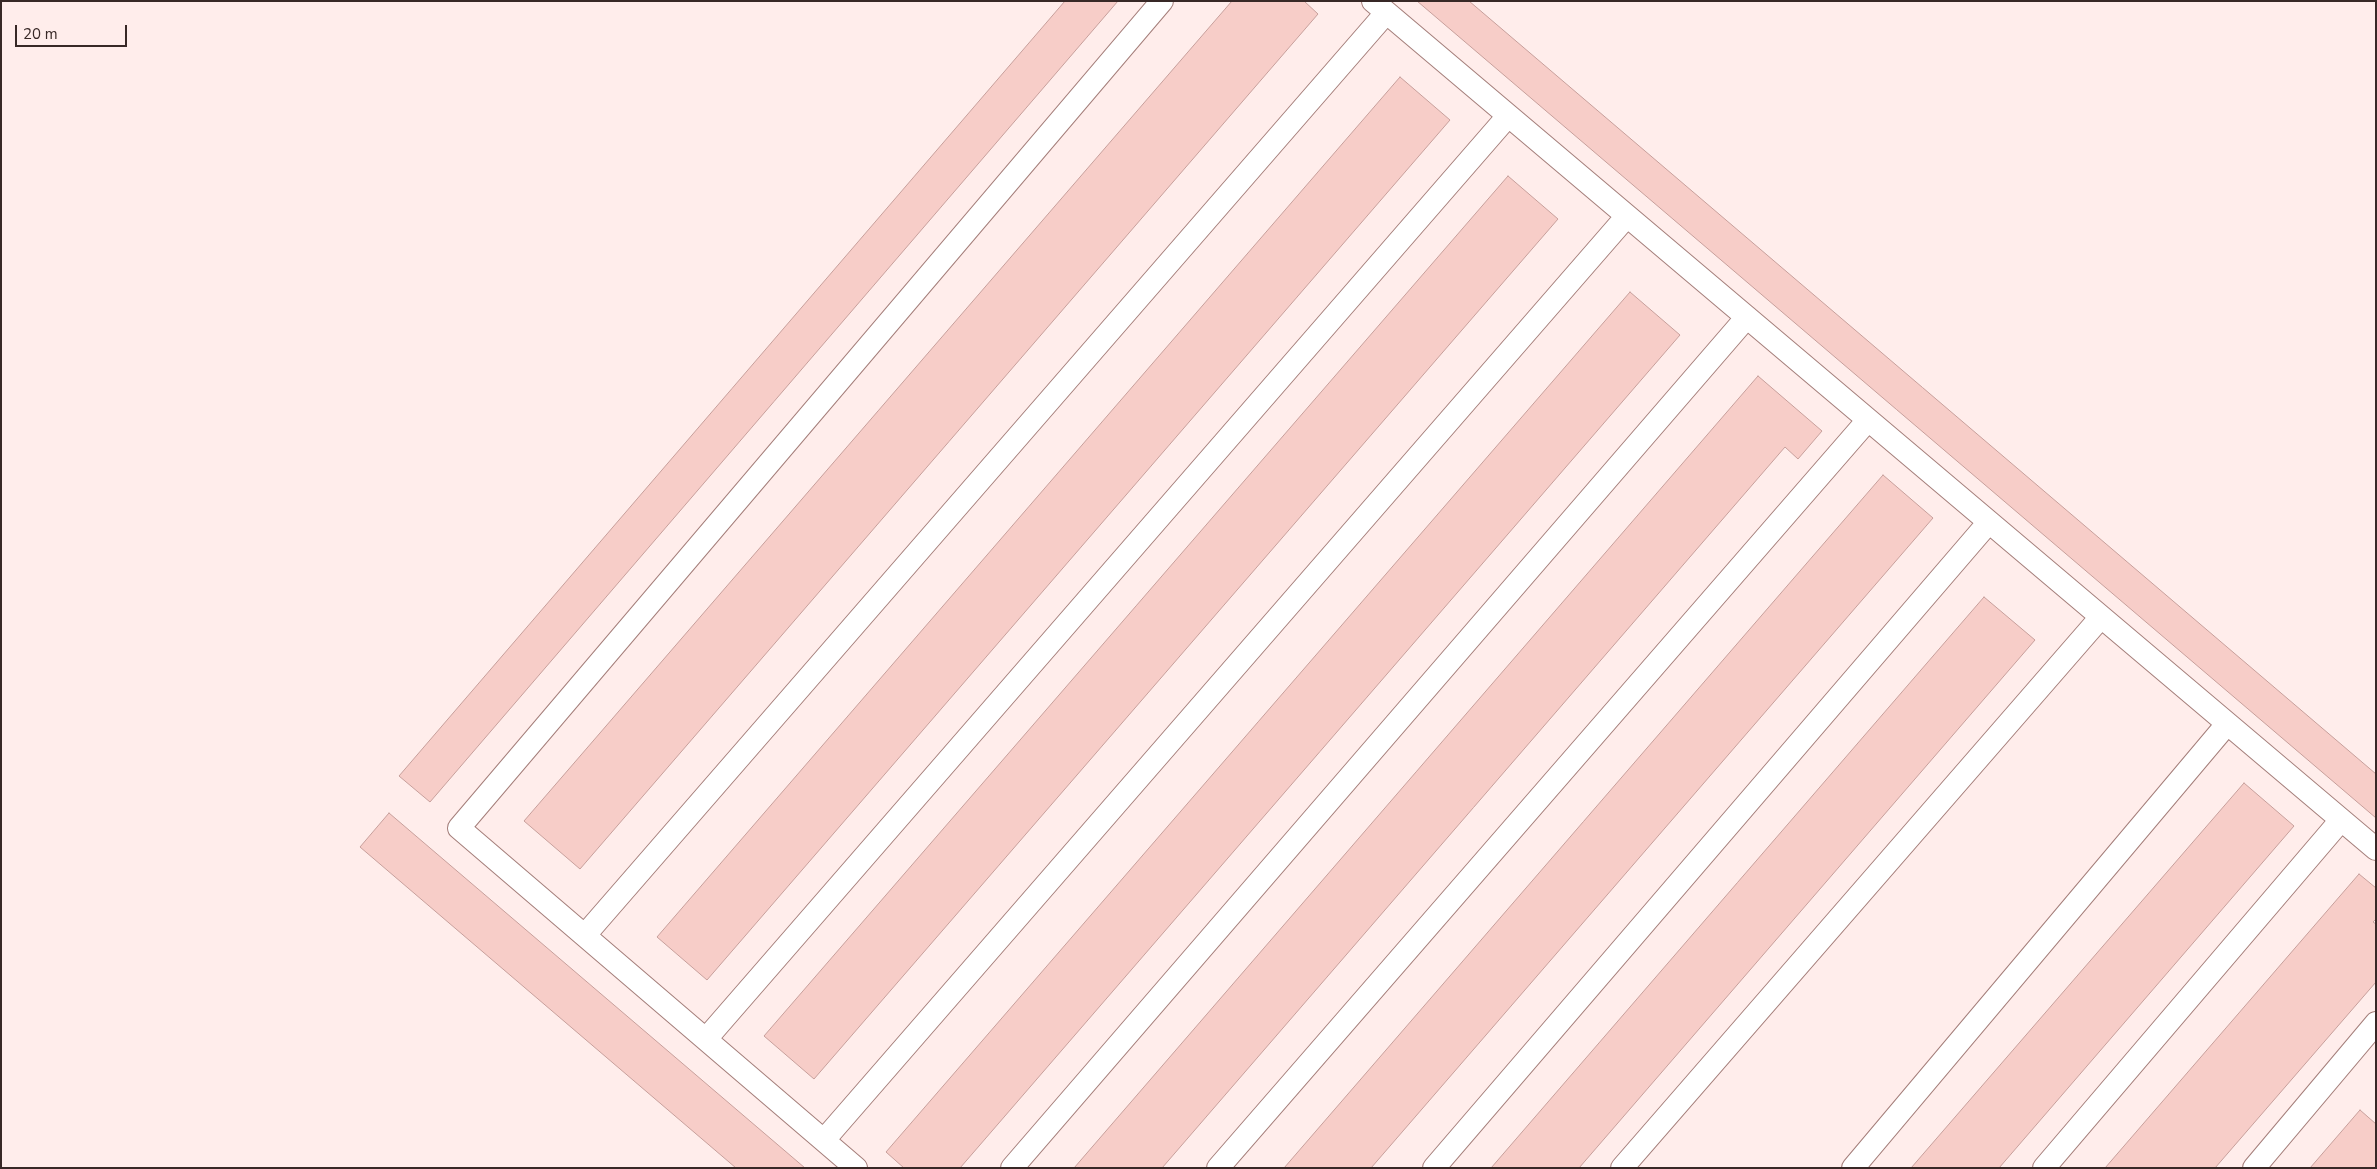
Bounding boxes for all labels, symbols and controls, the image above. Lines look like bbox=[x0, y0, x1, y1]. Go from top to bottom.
scale bar bbox=[18, 15, 130, 47]
text: 20 m bbox=[23, 24, 58, 44]

